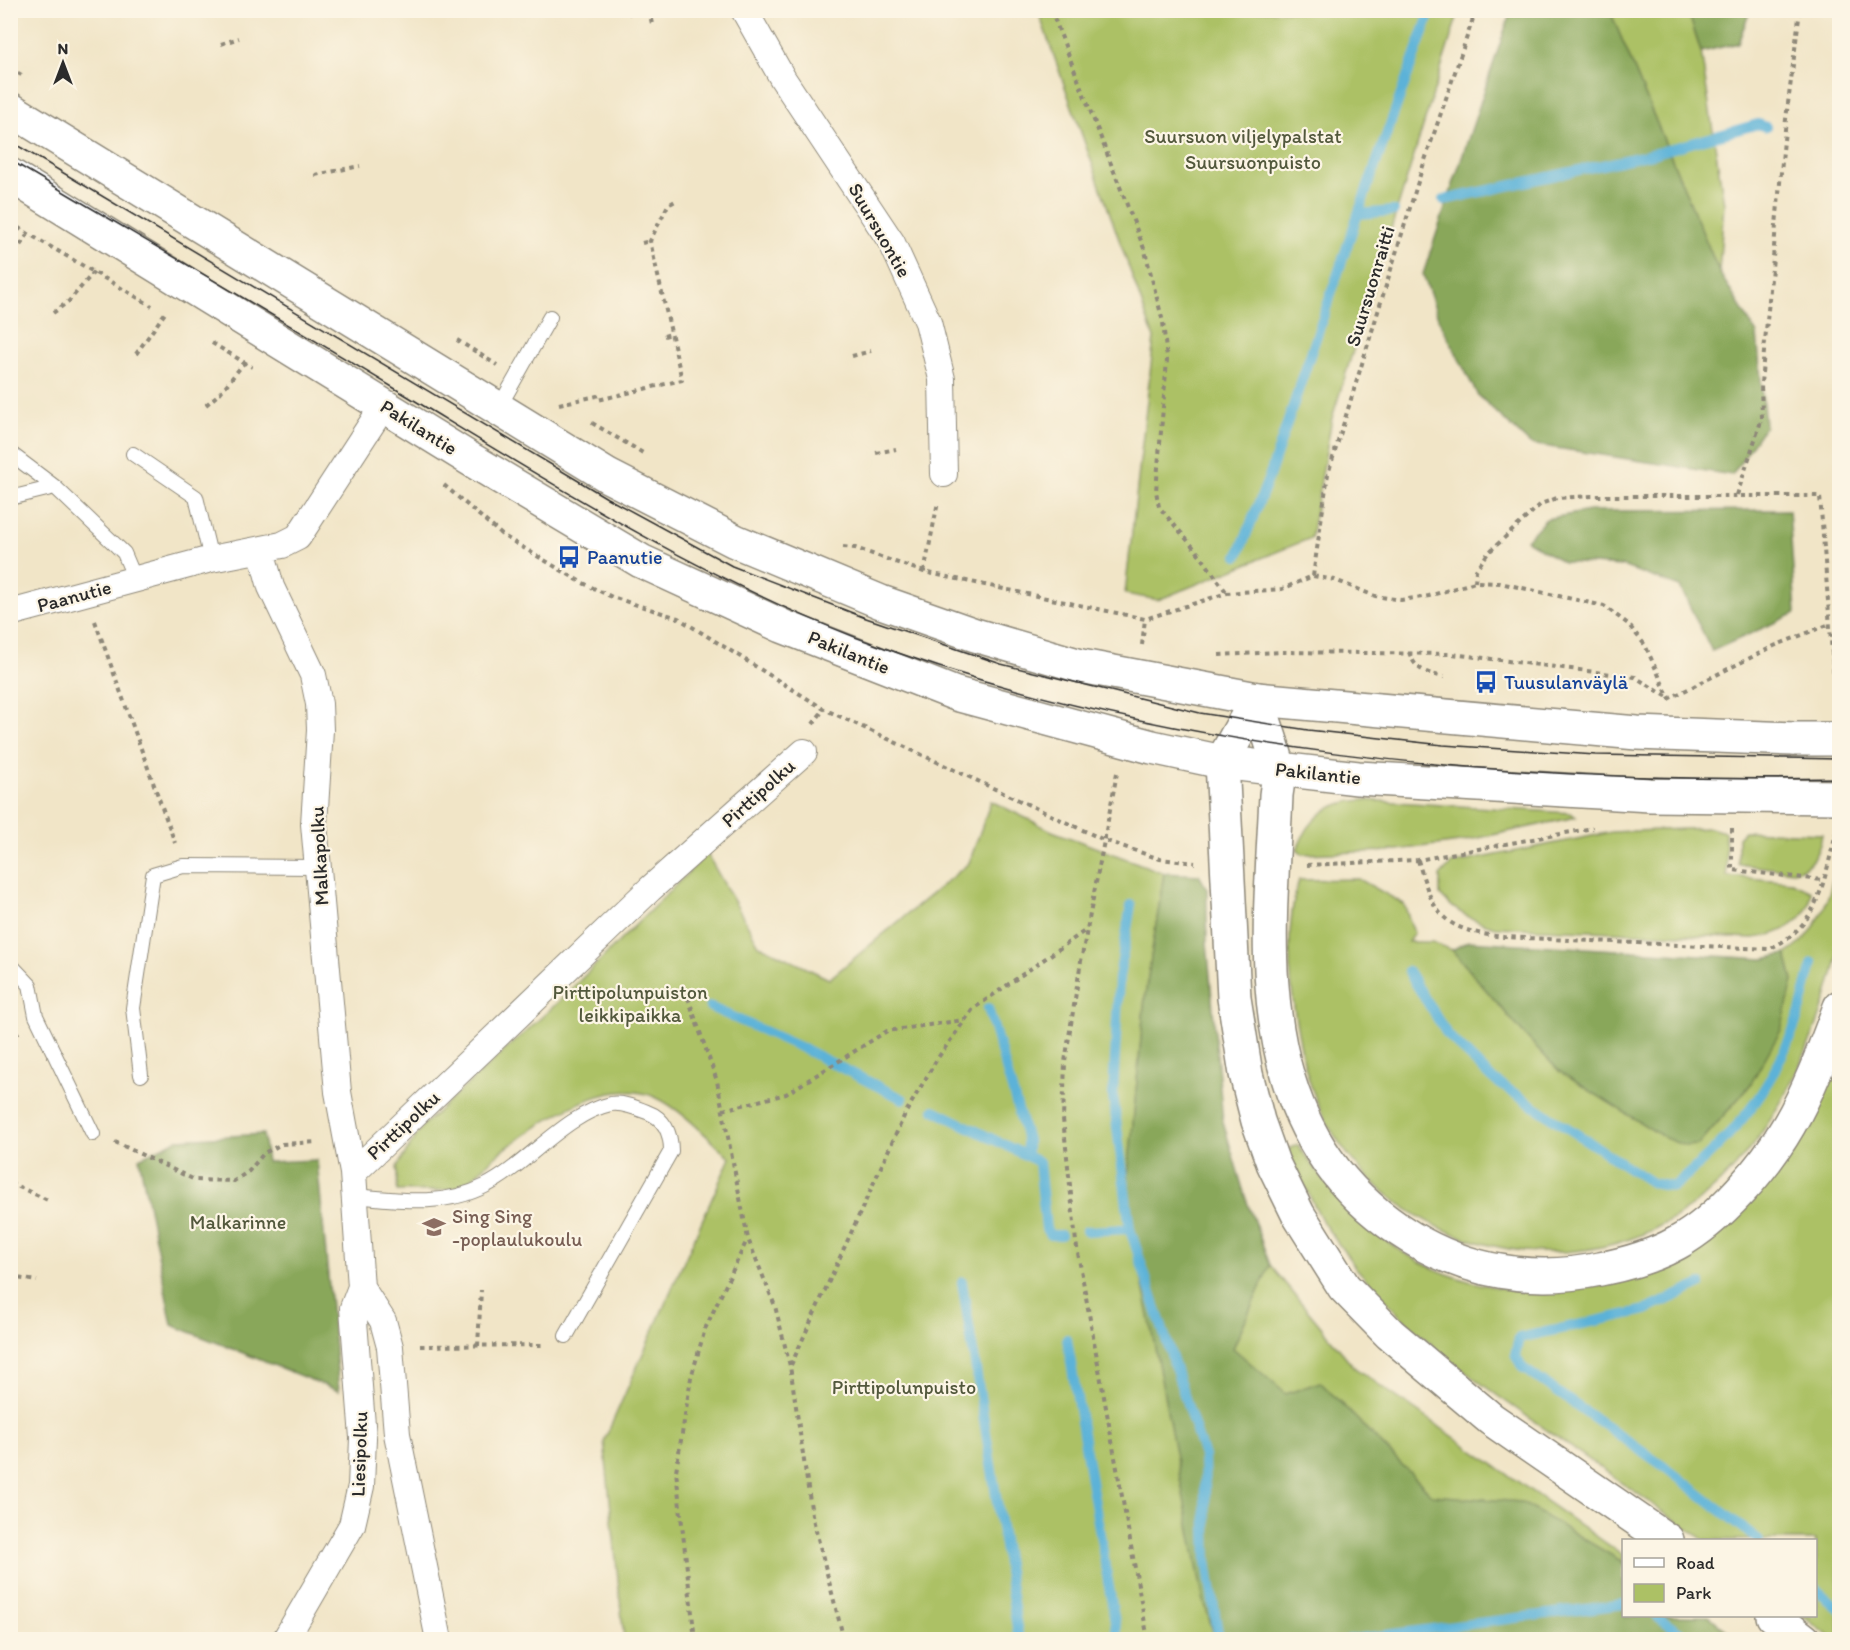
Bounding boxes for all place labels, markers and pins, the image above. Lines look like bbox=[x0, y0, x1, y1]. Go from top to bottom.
bus stop icon: Paanutie bbox=[556, 544, 582, 570]
place label: Paanutie bbox=[587, 545, 663, 569]
bus stop icon: Tuusulanväylä bbox=[1473, 669, 1499, 695]
place label: Tuusulanväylä bbox=[1504, 670, 1629, 694]
place label: Sing Sing -poplaulukoulu bbox=[452, 1204, 582, 1251]
school or university icon: Sing Sing -poplaulukoulu bbox=[421, 1214, 447, 1240]

